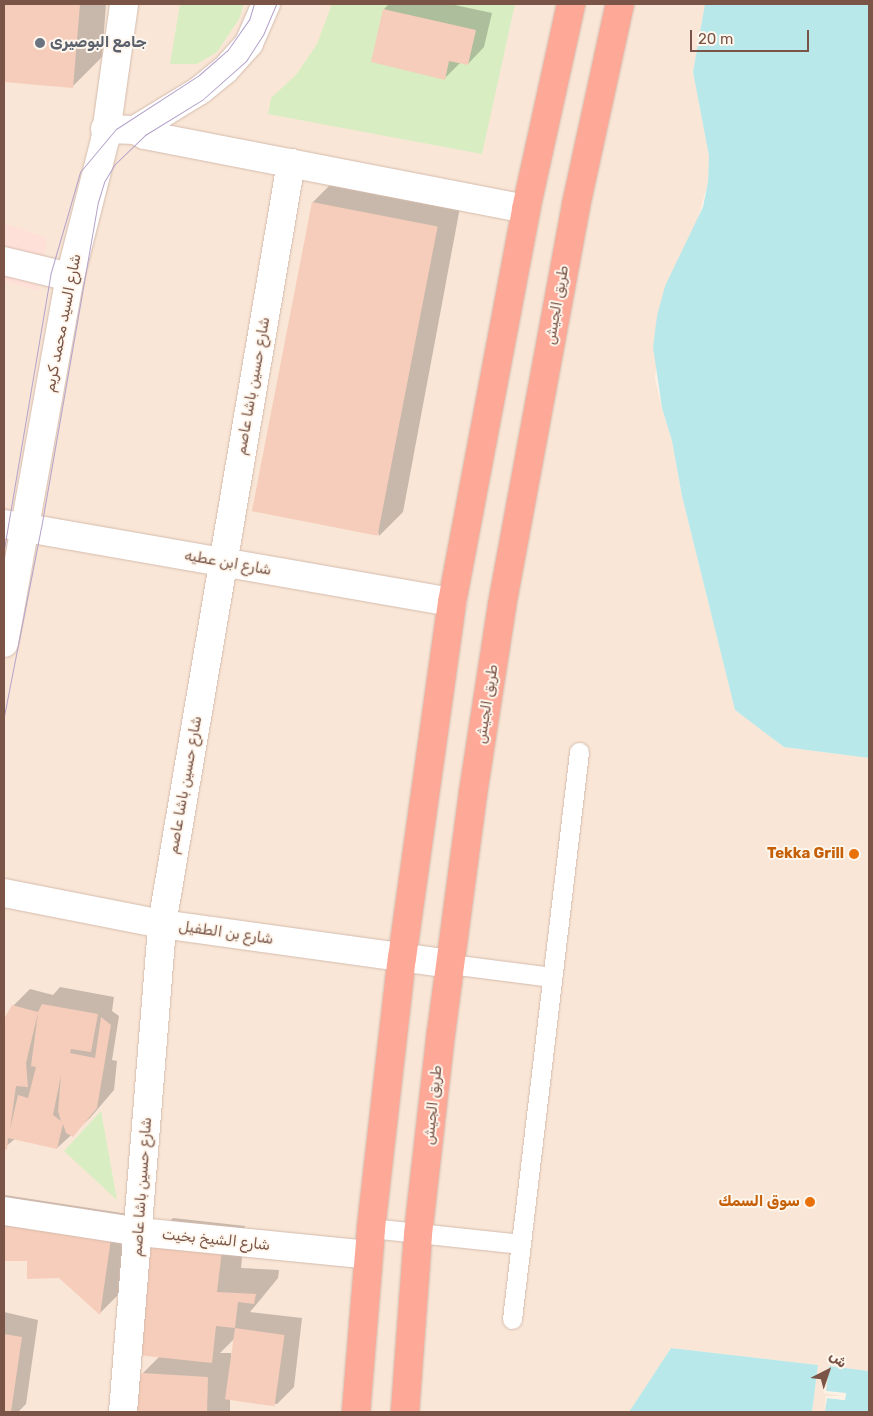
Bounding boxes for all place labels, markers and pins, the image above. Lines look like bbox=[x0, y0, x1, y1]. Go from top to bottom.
place label: جامع البوصيرى bbox=[50, 34, 147, 52]
marker: جامع البوصيرى bbox=[34, 37, 46, 49]
place label: Tekka Grill bbox=[767, 845, 844, 863]
marker: Tekka Grill bbox=[848, 848, 860, 860]
place label: سوق السمك bbox=[719, 1193, 800, 1211]
marker: سوق السمك bbox=[804, 1196, 816, 1208]

